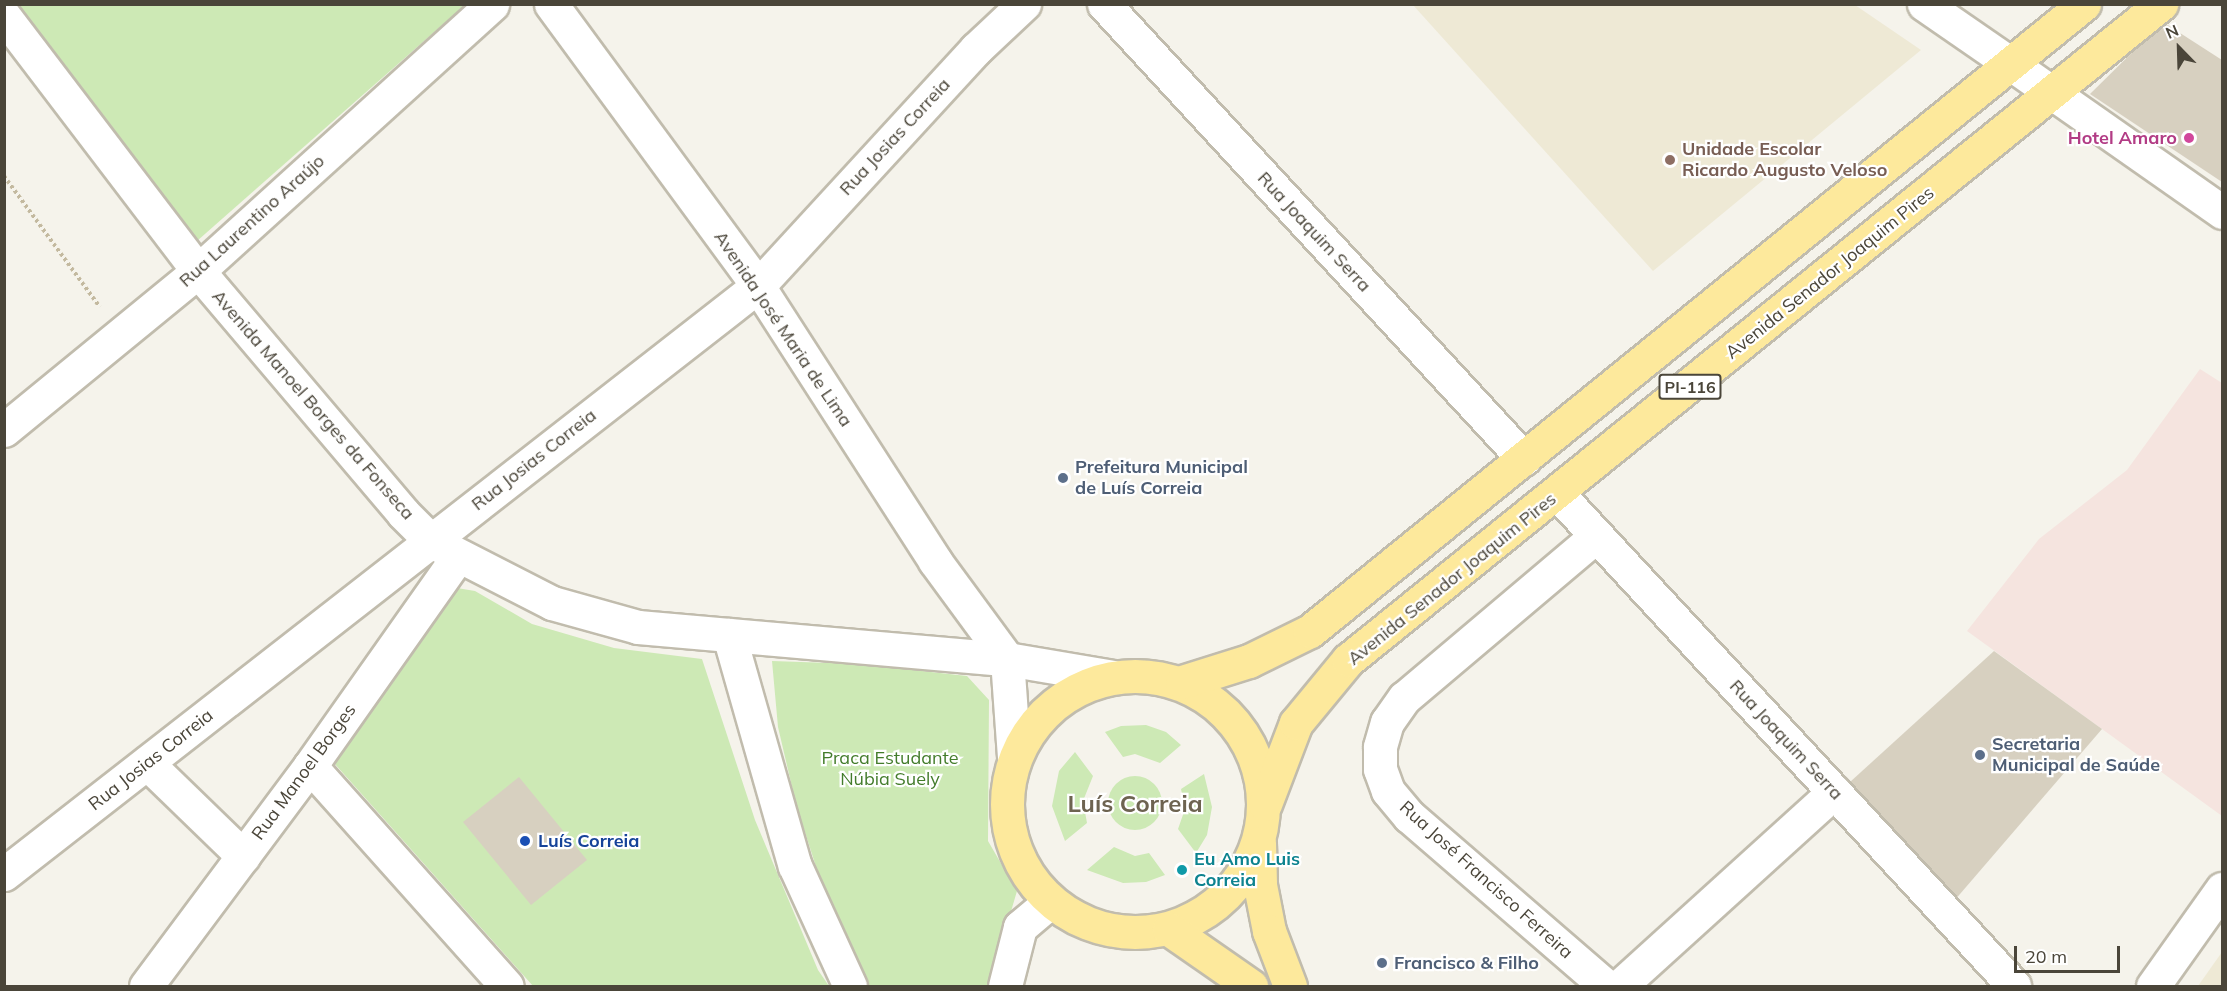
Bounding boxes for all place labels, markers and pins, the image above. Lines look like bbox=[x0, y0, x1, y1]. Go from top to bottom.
place label: Hotel Amaro bbox=[2068, 127, 2177, 149]
marker: Hotel Amaro bbox=[2182, 131, 2196, 145]
place label: Unidade Escolar Ricardo Augusto Veloso bbox=[1682, 139, 1887, 182]
marker: Unidade Escolar Ricardo Augusto Veloso bbox=[1663, 153, 1677, 167]
place label: Prefeitura Municipal de Luís Correia bbox=[1075, 457, 1248, 500]
marker: Prefeitura Municipal de Luís Correia bbox=[1056, 471, 1070, 485]
place label: Secretaria Municipal de Saúde bbox=[1992, 734, 2160, 777]
marker: Secretaria Municipal de Saúde bbox=[1973, 748, 1987, 762]
place label: Luís Correia bbox=[538, 830, 639, 852]
marker: Luís Correia bbox=[516, 832, 534, 850]
place label: Eu Amo Luis Correia bbox=[1194, 849, 1300, 892]
marker: Eu Amo Luis Correia bbox=[1175, 863, 1189, 877]
place label: Francisco & Filho bbox=[1394, 952, 1539, 974]
marker: Francisco & Filho bbox=[1375, 956, 1389, 970]

